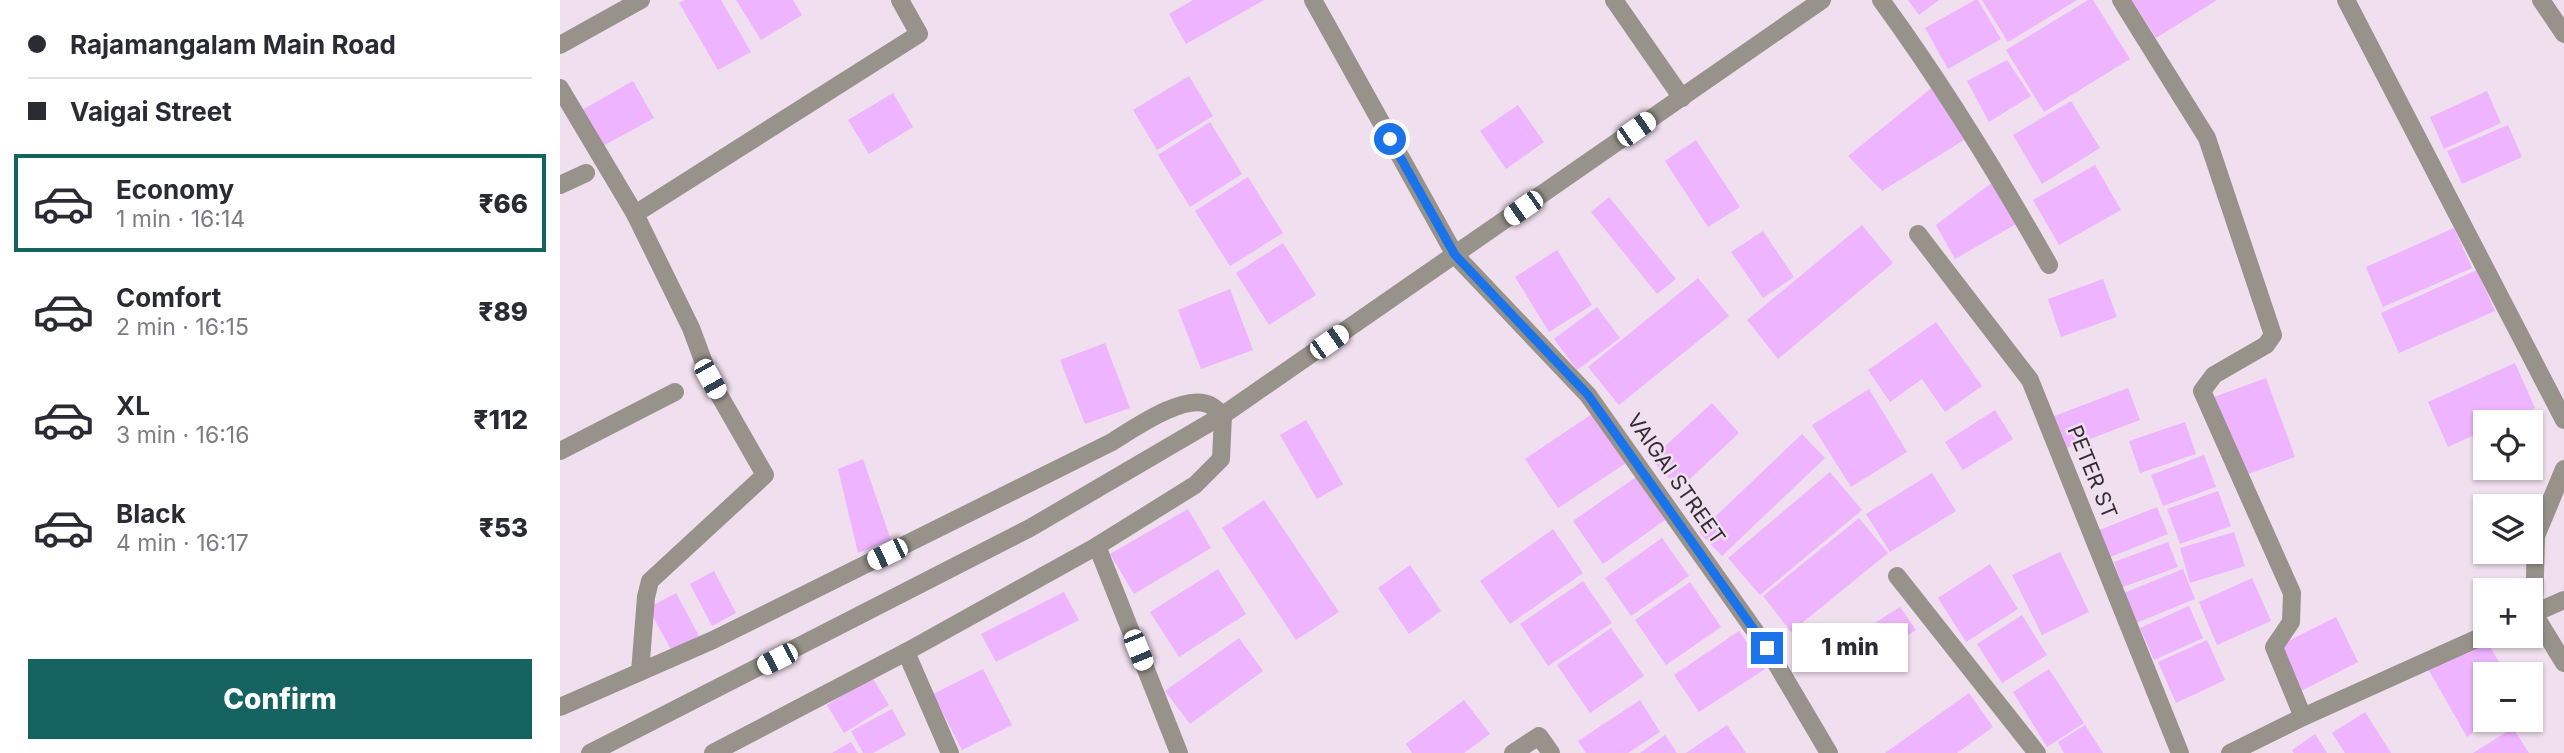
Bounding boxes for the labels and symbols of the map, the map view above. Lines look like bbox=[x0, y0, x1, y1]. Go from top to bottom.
car bbox=[1613, 108, 1660, 150]
route start bbox=[1374, 123, 1406, 155]
car bbox=[1500, 187, 1547, 229]
car bbox=[1306, 321, 1353, 363]
car bbox=[691, 356, 730, 402]
street label: VAIGAI STREET bbox=[1622, 409, 1731, 549]
street label: PETER ST bbox=[2062, 421, 2123, 522]
car bbox=[864, 535, 911, 573]
callout: 1 min bbox=[1792, 624, 1907, 672]
car bbox=[1121, 627, 1156, 673]
route end bbox=[1751, 632, 1783, 664]
car bbox=[754, 640, 801, 678]

